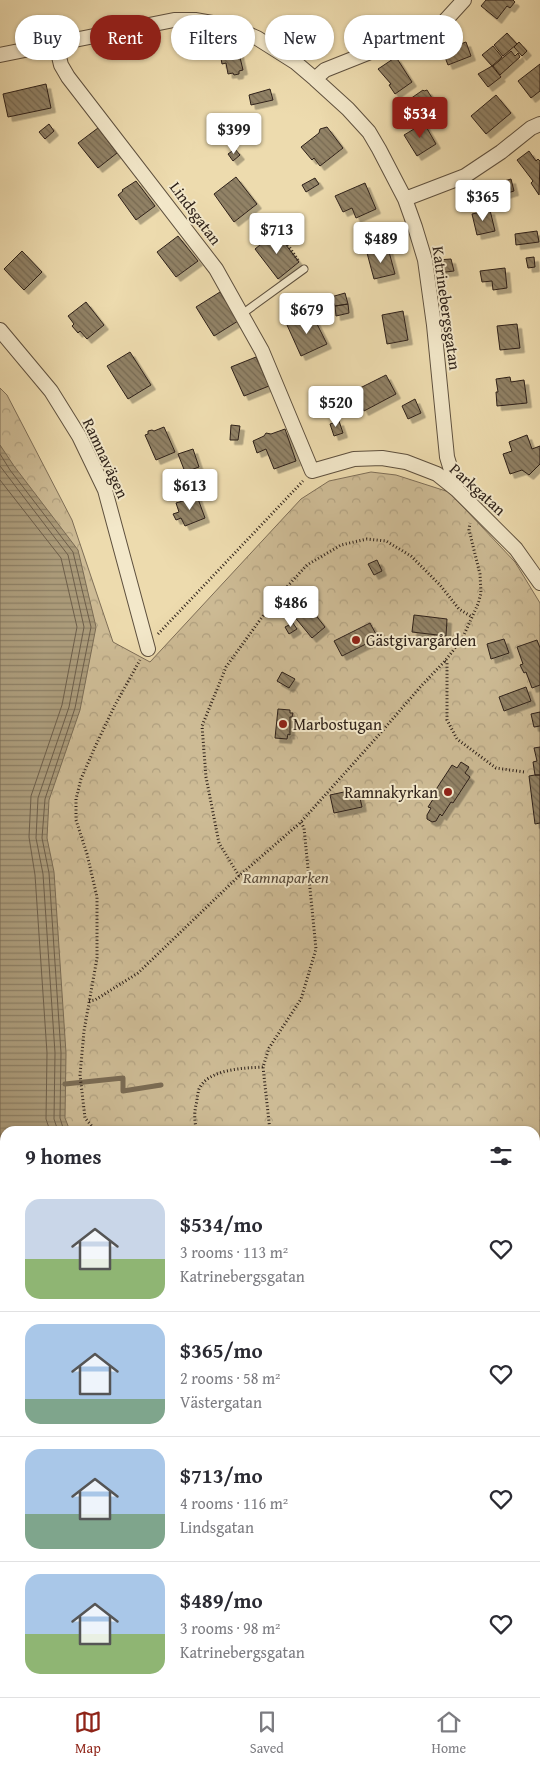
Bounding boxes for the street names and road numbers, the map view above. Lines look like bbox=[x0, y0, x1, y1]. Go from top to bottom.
street label: Lindsgatan bbox=[164, 176, 228, 250]
street label: Katrinebergsgatan bbox=[426, 245, 468, 371]
street label: Ramnavägen bbox=[77, 414, 135, 502]
street label: Parkgatan bbox=[444, 457, 512, 521]

